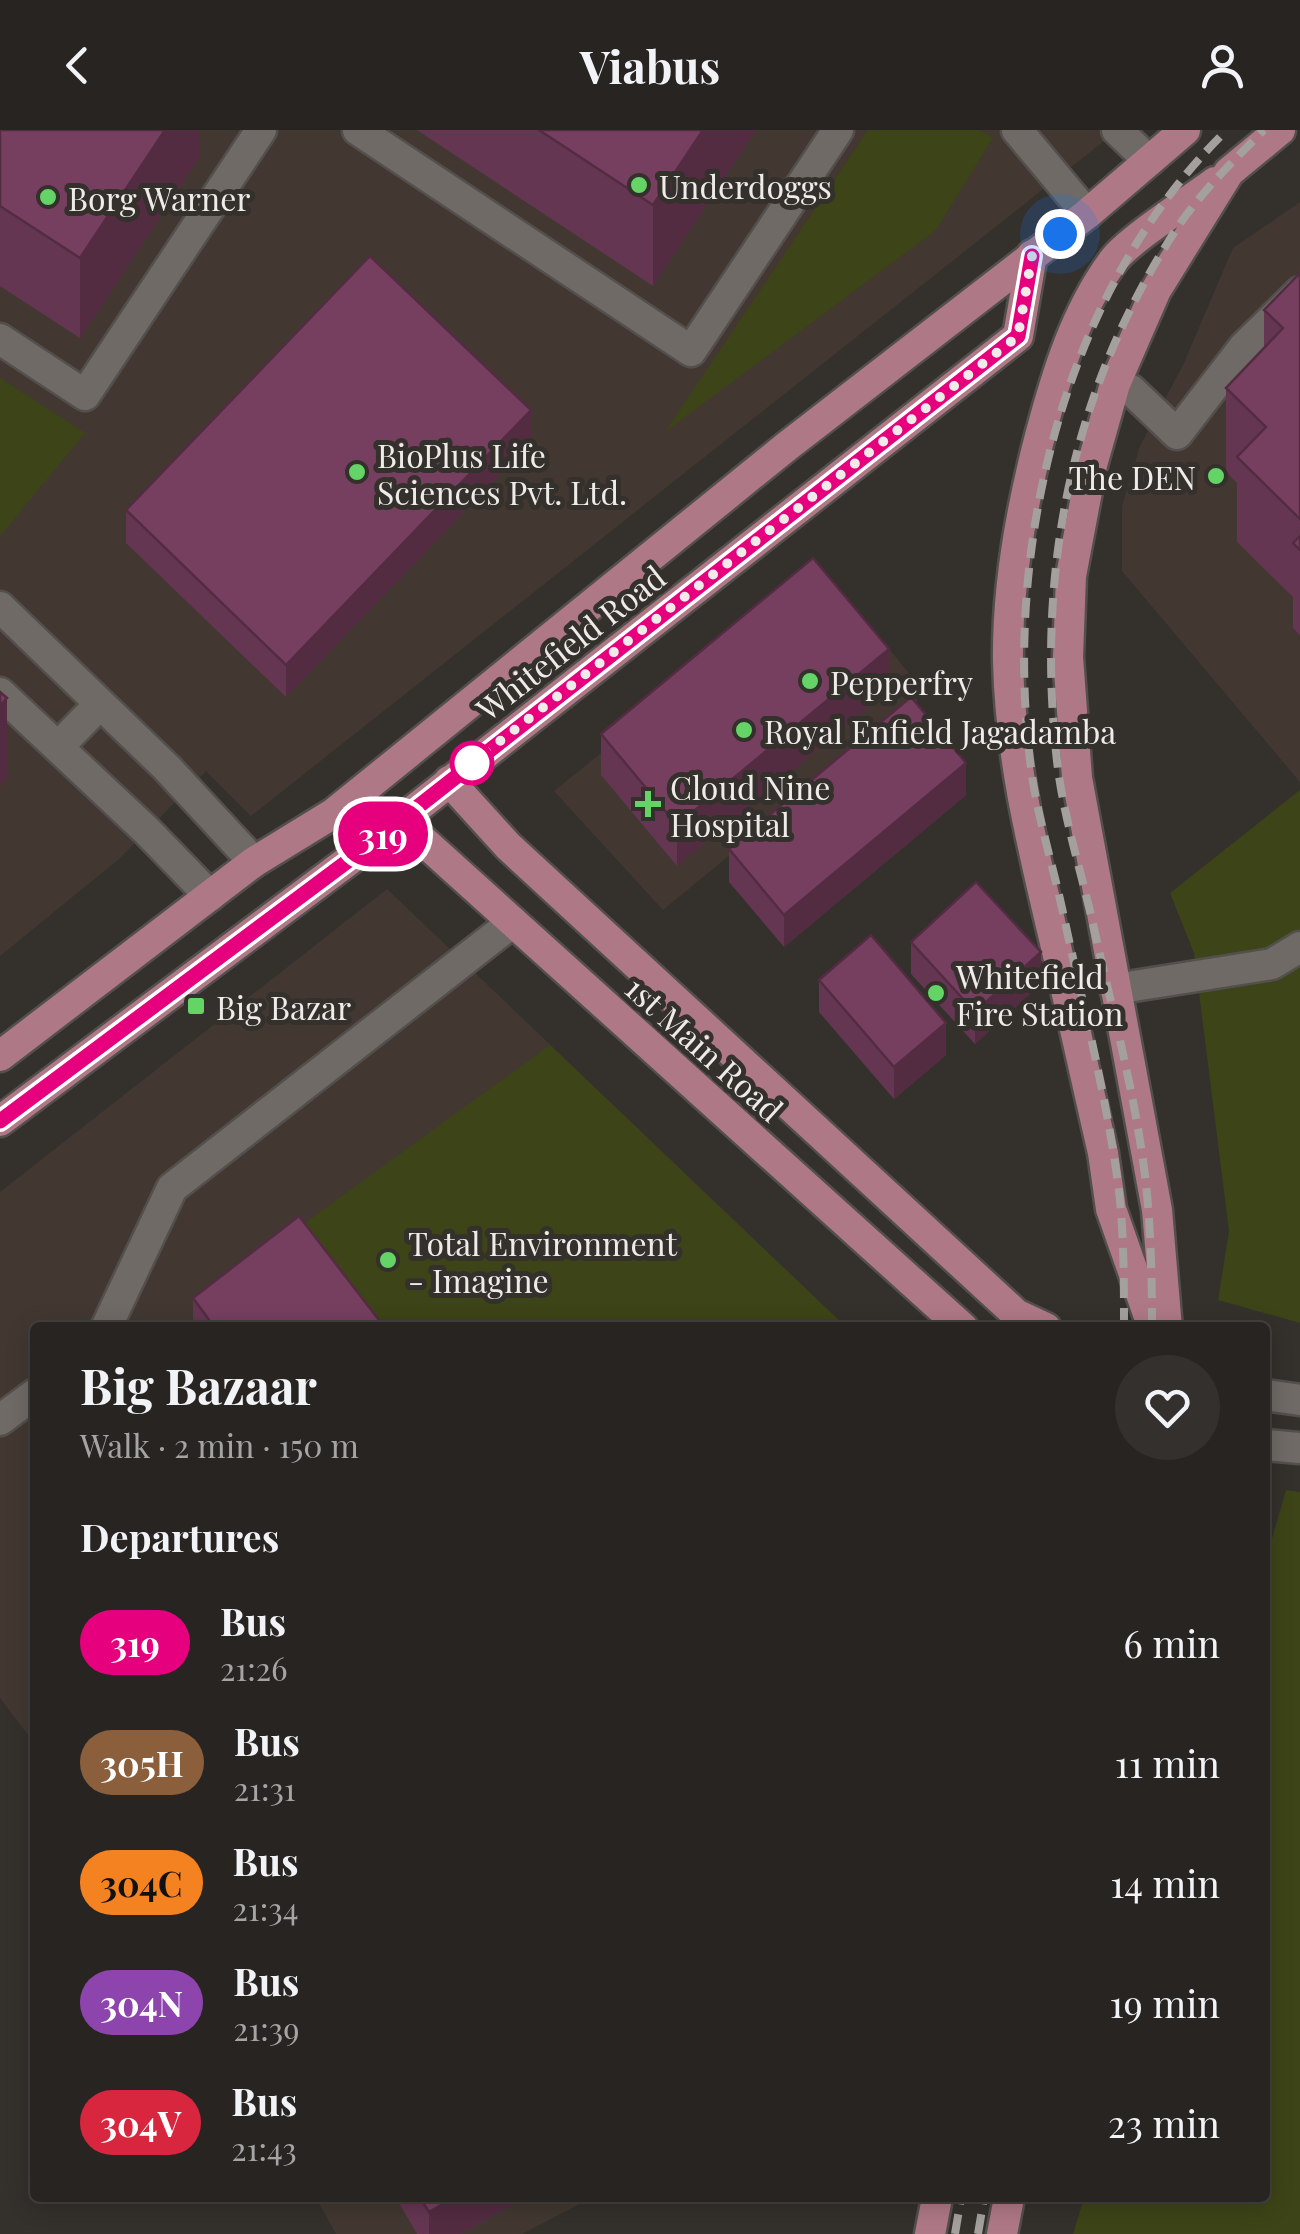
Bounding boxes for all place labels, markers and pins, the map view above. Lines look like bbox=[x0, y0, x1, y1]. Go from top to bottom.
place label: Underdoggs bbox=[659, 164, 832, 207]
marker: Underdoggs bbox=[628, 174, 650, 196]
place label: Borg Warner bbox=[68, 176, 251, 219]
marker: Borg Warner bbox=[37, 186, 59, 208]
place label: BioPlus Life Sciences Pvt. Ltd. bbox=[377, 433, 627, 513]
place label: The DEN bbox=[1068, 455, 1196, 498]
marker: BioPlus Life Sciences Pvt. Ltd. bbox=[346, 461, 368, 483]
marker: The DEN bbox=[1205, 465, 1227, 487]
place label: Pepperfry bbox=[830, 660, 973, 703]
marker: Pepperfry bbox=[799, 670, 821, 692]
place label: Royal Enfield Jagadamba bbox=[764, 709, 1116, 752]
marker: Royal Enfield Jagadamba bbox=[733, 719, 755, 741]
unlabelled marker bbox=[451, 742, 493, 784]
place label: Cloud Nine Hospital bbox=[670, 765, 830, 845]
marker: Cloud Nine Hospital bbox=[635, 791, 661, 817]
place label: Whitefield Fire Station bbox=[955, 954, 1123, 1034]
marker: Whitefield Fire Station bbox=[925, 982, 947, 1004]
place label: Big Bazar bbox=[216, 985, 351, 1028]
marker: Big Bazar bbox=[185, 995, 207, 1017]
place label: Total Environment - Imagine bbox=[408, 1221, 678, 1301]
marker: Total Environment - Imagine bbox=[377, 1249, 399, 1271]

